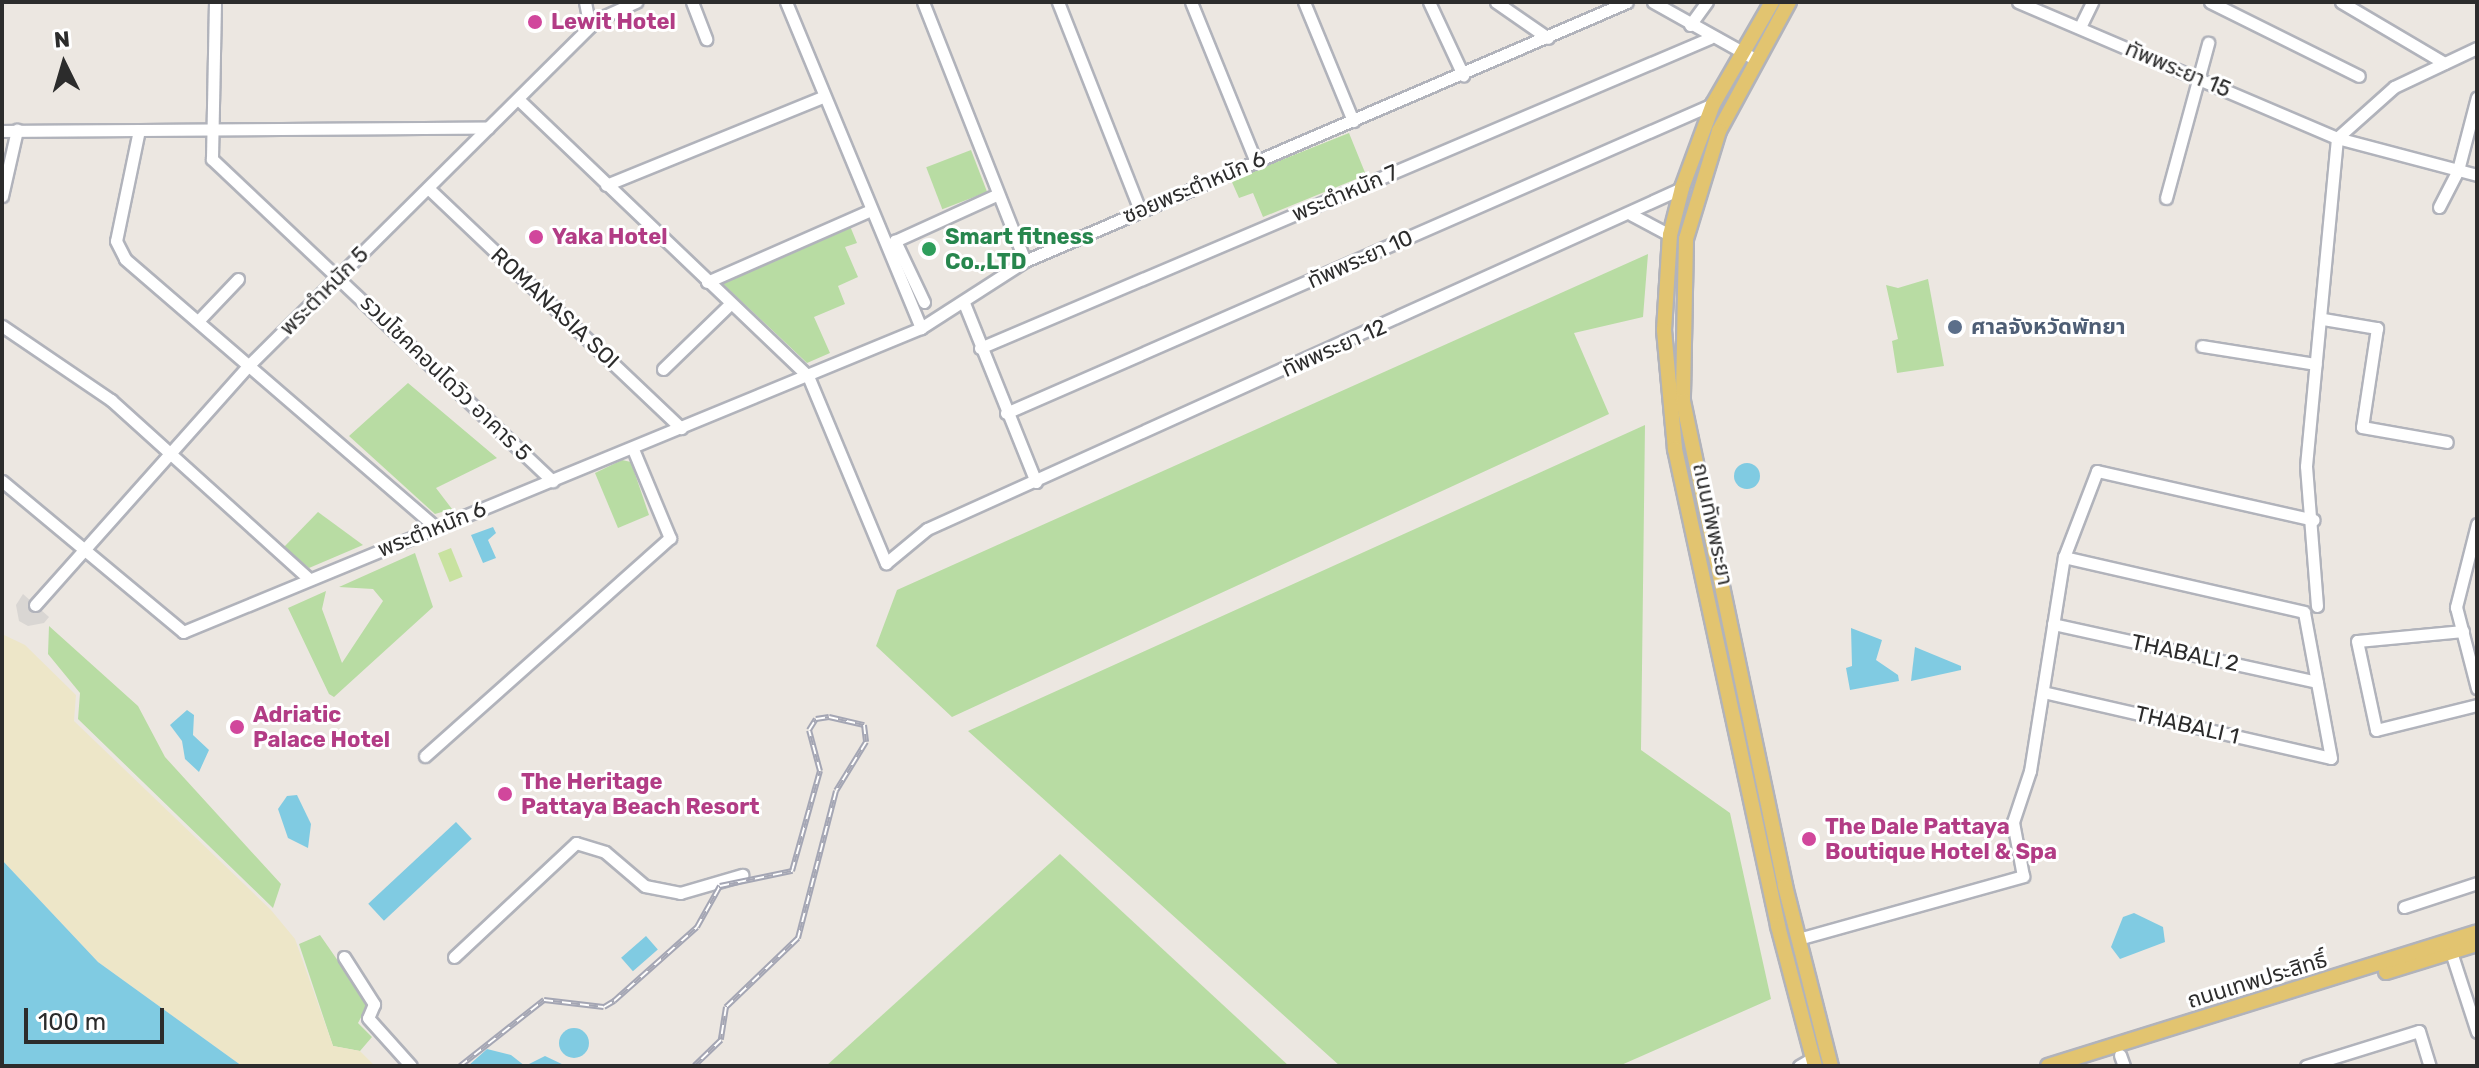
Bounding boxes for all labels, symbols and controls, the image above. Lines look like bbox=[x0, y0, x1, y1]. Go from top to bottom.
place label: Lewit Hotel bbox=[551, 9, 676, 35]
marker: Lewit Hotel bbox=[526, 13, 544, 31]
north arrow bbox=[24, 24, 104, 104]
text: N bbox=[53, 25, 71, 54]
street label: ทัพพระยา 15 bbox=[2121, 35, 2235, 103]
street label: ซอยพระตำหนัก 6 bbox=[1119, 145, 1269, 229]
street label: พระตำหนัก 7 bbox=[1288, 159, 1402, 227]
place label: Smart fitness Co.,LTD bbox=[945, 223, 1094, 274]
place label: Yaka Hotel bbox=[552, 224, 667, 250]
street label: ทัพพระยา 10 bbox=[1303, 224, 1417, 294]
marker: Yaka Hotel bbox=[527, 228, 545, 246]
marker: Smart fitness Co.,LTD bbox=[920, 240, 938, 258]
street label: พระตำหนัก 5 bbox=[274, 241, 374, 341]
street label: ROMANASIA SOI bbox=[485, 242, 625, 374]
street label: รวมโชคคอนโดวิว อาคาร 5 bbox=[355, 290, 537, 466]
street label: ทัพพระยา 12 bbox=[1278, 313, 1390, 383]
place label: ศาลจังหวัดพัทยา bbox=[1971, 314, 2125, 340]
marker: ศาลจังหวัดพัทยา bbox=[1946, 318, 1964, 336]
street label: ถนนทัพพระยา bbox=[1687, 460, 1739, 588]
street label: พระตำหนัก 6 bbox=[374, 495, 490, 563]
street label: THABALI 2 bbox=[2129, 629, 2241, 677]
street label: THABALI 1 bbox=[2133, 700, 2241, 750]
place label: Adriatic Palace Hotel bbox=[253, 701, 390, 752]
marker: Adriatic Palace Hotel bbox=[228, 718, 246, 736]
place label: The Heritage Pattaya Beach Resort bbox=[521, 768, 759, 820]
marker: The Heritage Pattaya Beach Resort bbox=[496, 785, 514, 803]
place label: The Dale Pattaya Boutique Hotel & Spa bbox=[1825, 813, 2057, 864]
marker: The Dale Pattaya Boutique Hotel & Spa bbox=[1800, 830, 1818, 848]
street label: ถนนเทพประสิทธิ์ bbox=[2184, 946, 2330, 1014]
scale bar bbox=[28, 992, 168, 1042]
text: 100 m bbox=[38, 1008, 106, 1036]

